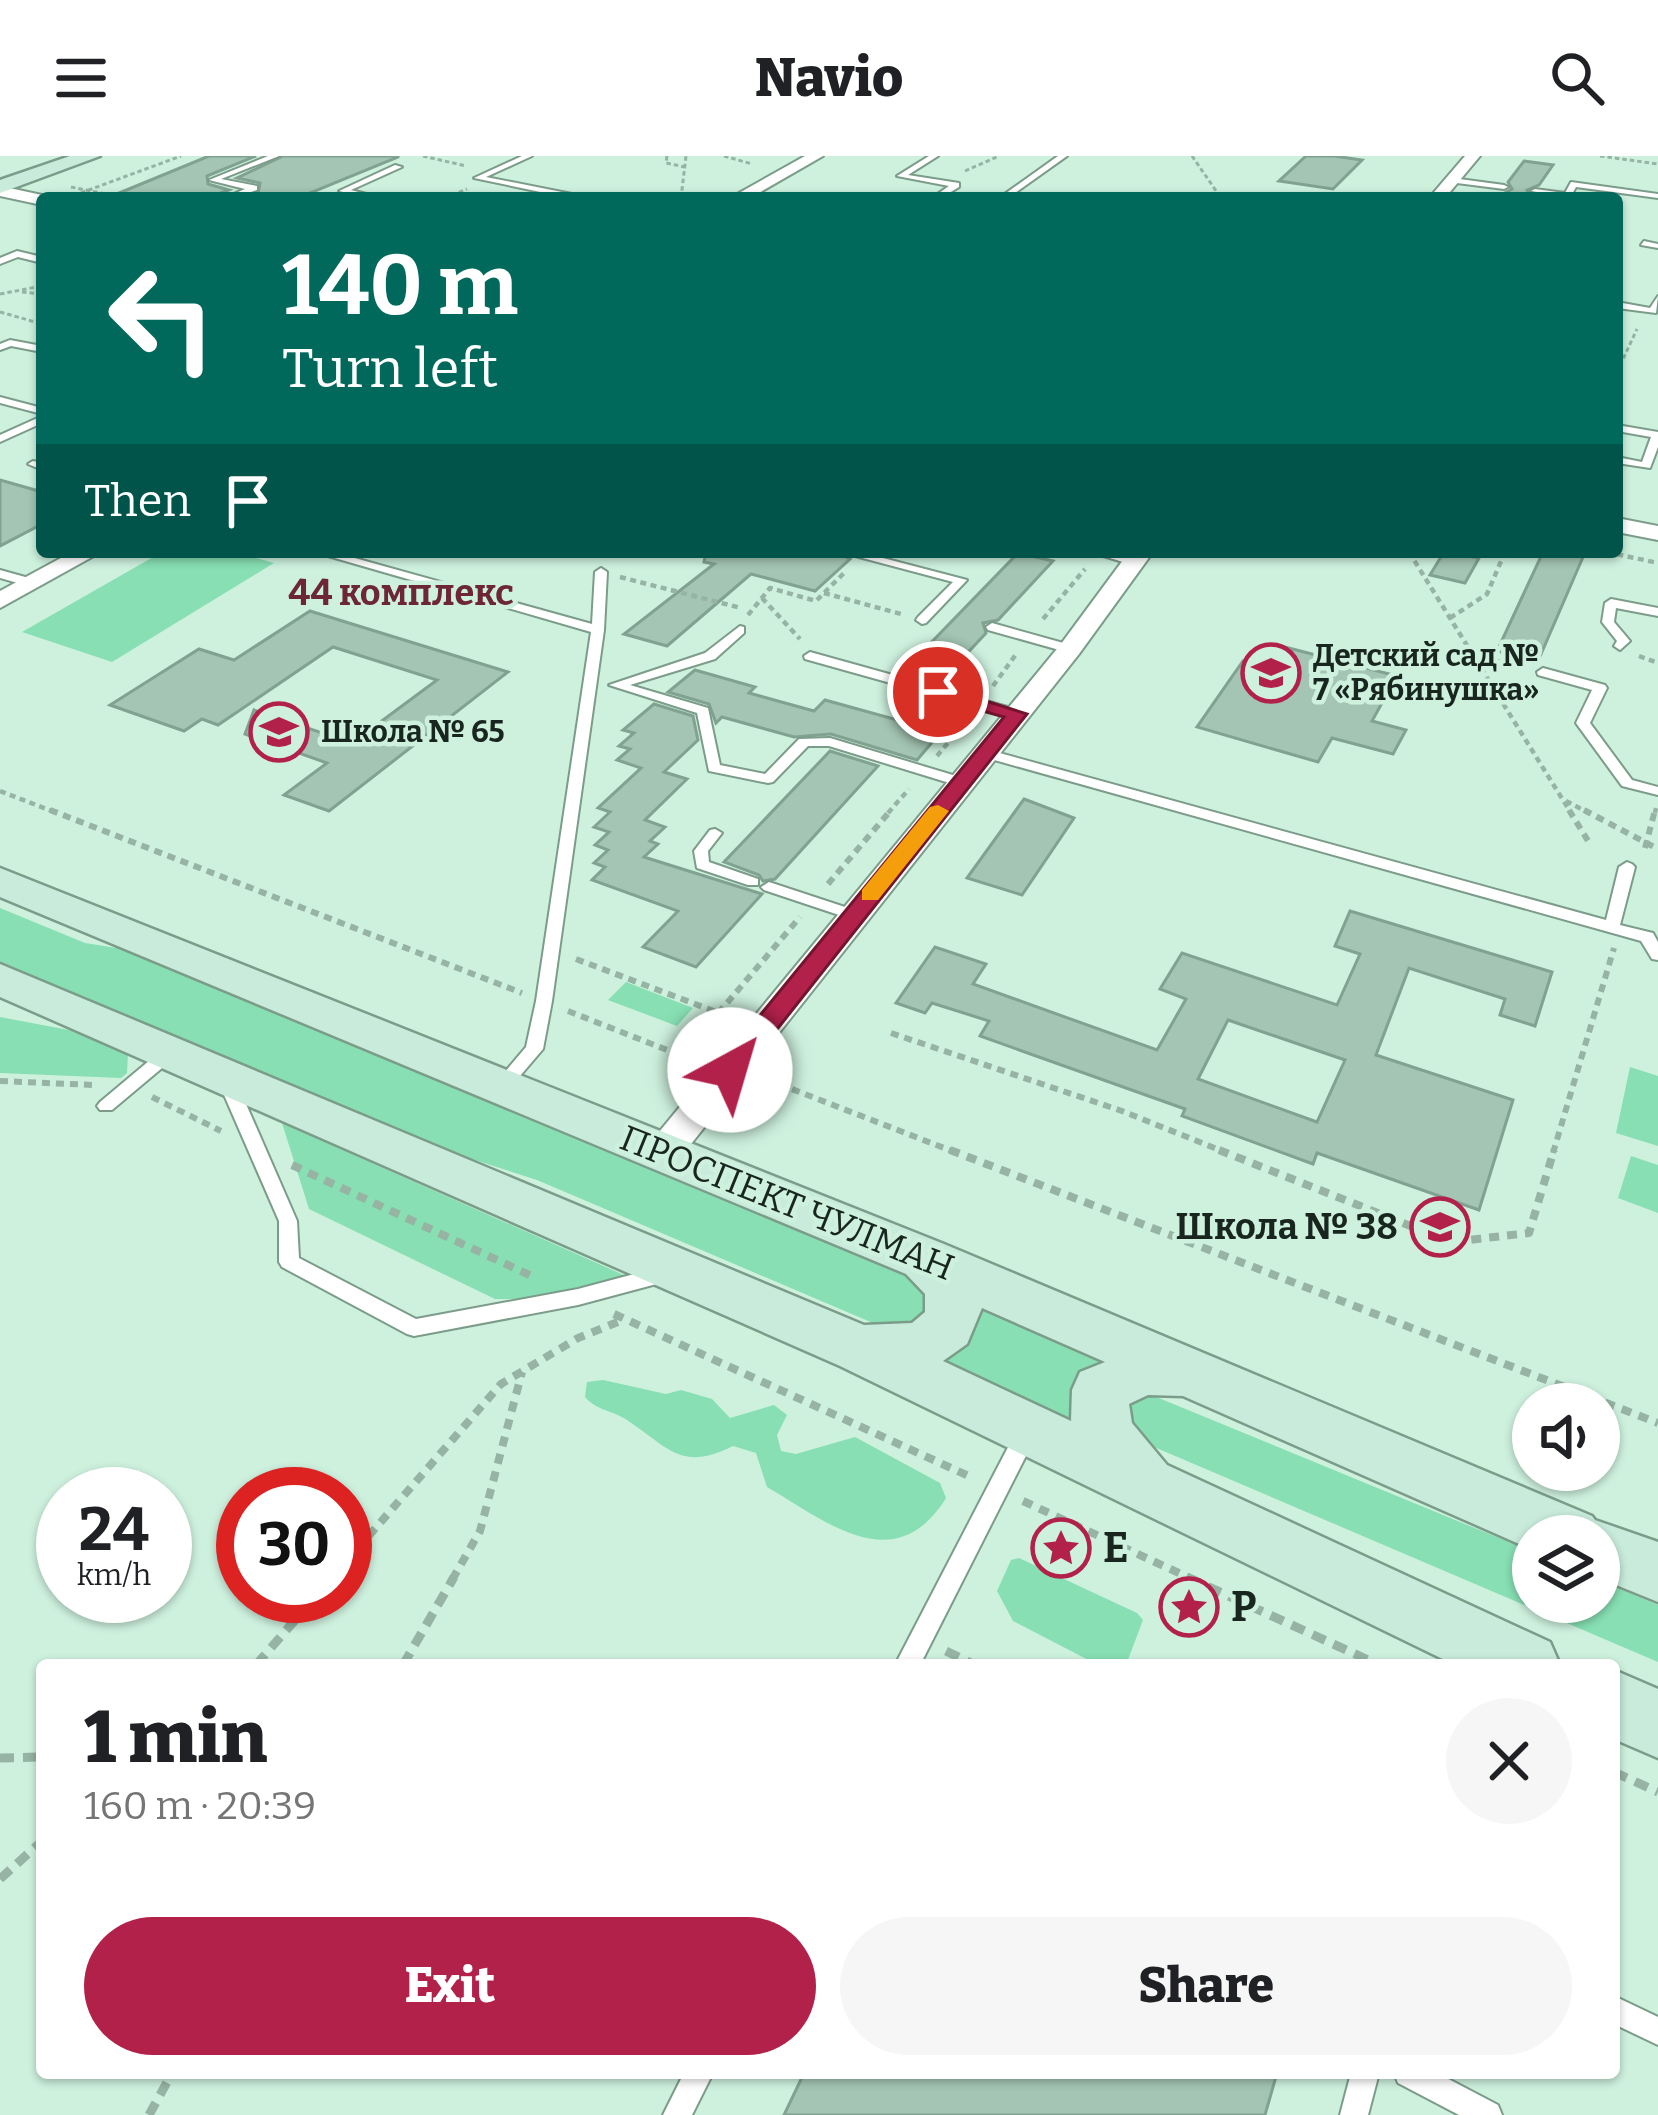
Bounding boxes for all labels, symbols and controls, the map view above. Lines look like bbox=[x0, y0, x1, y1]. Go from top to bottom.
icon: menu bbox=[48, 45, 114, 111]
icon: search bbox=[1544, 45, 1610, 111]
text: Navio bbox=[755, 46, 903, 110]
text: 140 m bbox=[282, 235, 518, 336]
icon: left bbox=[84, 240, 240, 396]
text: Turn left bbox=[282, 337, 498, 401]
icon: arrive bbox=[215, 468, 281, 534]
text: Then bbox=[84, 474, 191, 528]
district label: 44 комплекс bbox=[288, 571, 514, 615]
place label: Детский сад № 7 «Рябинушка» bbox=[1313, 638, 1540, 708]
pin bbox=[887, 641, 989, 743]
school or university icon: Детский сад № 7 «Рябинушка» bbox=[1240, 642, 1302, 704]
icon: arrive bbox=[905, 659, 971, 725]
school or university icon: Школа № 65 bbox=[248, 701, 310, 763]
place label: Школа № 65 bbox=[321, 714, 505, 750]
position arrow bbox=[667, 1007, 793, 1133]
street label: ПРОСПЕКТ ЧУЛМАН bbox=[614, 1116, 960, 1290]
school or university icon: Школа № 38 bbox=[1409, 1196, 1471, 1258]
place label: Школа № 38 bbox=[1176, 1205, 1398, 1249]
map controls bbox=[1512, 1383, 1620, 1623]
button: sound bbox=[1512, 1383, 1620, 1491]
speed limit sign: 30 bbox=[216, 1467, 372, 1623]
text: 24 bbox=[79, 1494, 149, 1566]
button: layers bbox=[1512, 1515, 1620, 1623]
place icon: Е bbox=[1030, 1517, 1092, 1579]
place label: Е bbox=[1103, 1523, 1129, 1573]
text: km/h bbox=[77, 1557, 151, 1593]
place icon: Р bbox=[1158, 1576, 1220, 1638]
place label: Р bbox=[1231, 1582, 1257, 1632]
text: 1 min bbox=[84, 1695, 267, 1781]
button: close bbox=[1446, 1698, 1572, 1824]
text: 160 m · 20:39 bbox=[84, 1783, 316, 1829]
button: Exit bbox=[84, 1917, 816, 2055]
button: Share bbox=[840, 1917, 1572, 2055]

